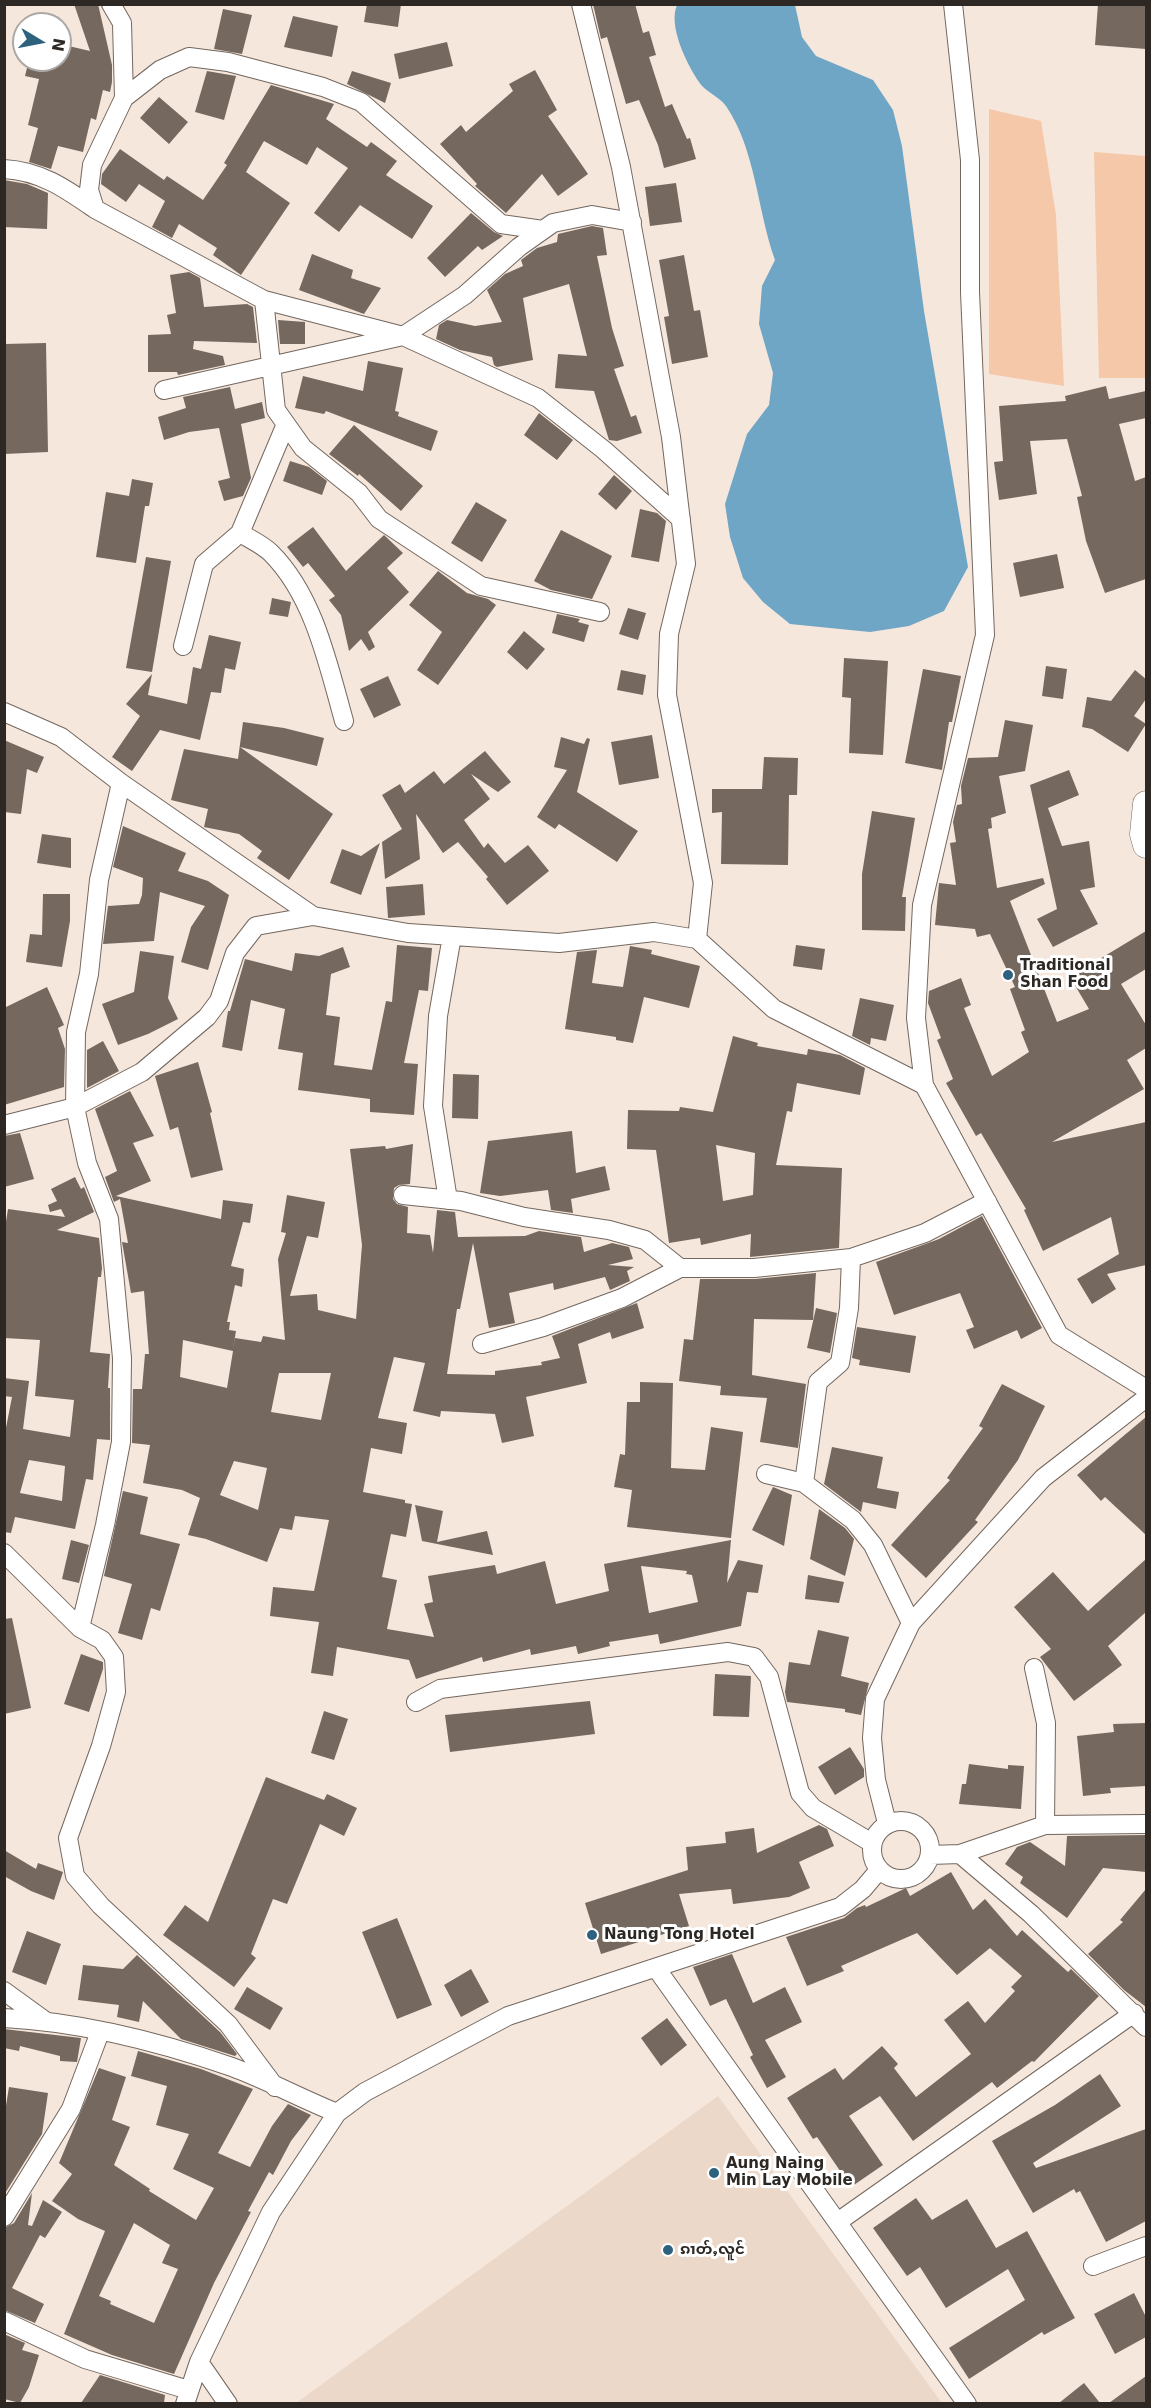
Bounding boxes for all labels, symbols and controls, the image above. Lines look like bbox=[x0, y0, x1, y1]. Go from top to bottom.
north arrow bbox=[12, 12, 72, 72]
text: N bbox=[48, 37, 69, 53]
place label: Traditional Shan Food bbox=[1020, 957, 1111, 992]
marker: Traditional Shan Food bbox=[1001, 968, 1015, 982]
place label: Naung Tong Hotel bbox=[604, 1926, 755, 1944]
marker: Naung Tong Hotel bbox=[585, 1928, 599, 1942]
place label: Aung Naing Min Lay Mobile bbox=[726, 2155, 853, 2190]
marker: Aung Naing Min Lay Mobile bbox=[707, 2166, 721, 2180]
place label: ၵၢတ်ႇလူင် bbox=[680, 2241, 745, 2259]
marker: ၵၢတ်ႇလူင် bbox=[661, 2243, 675, 2257]

